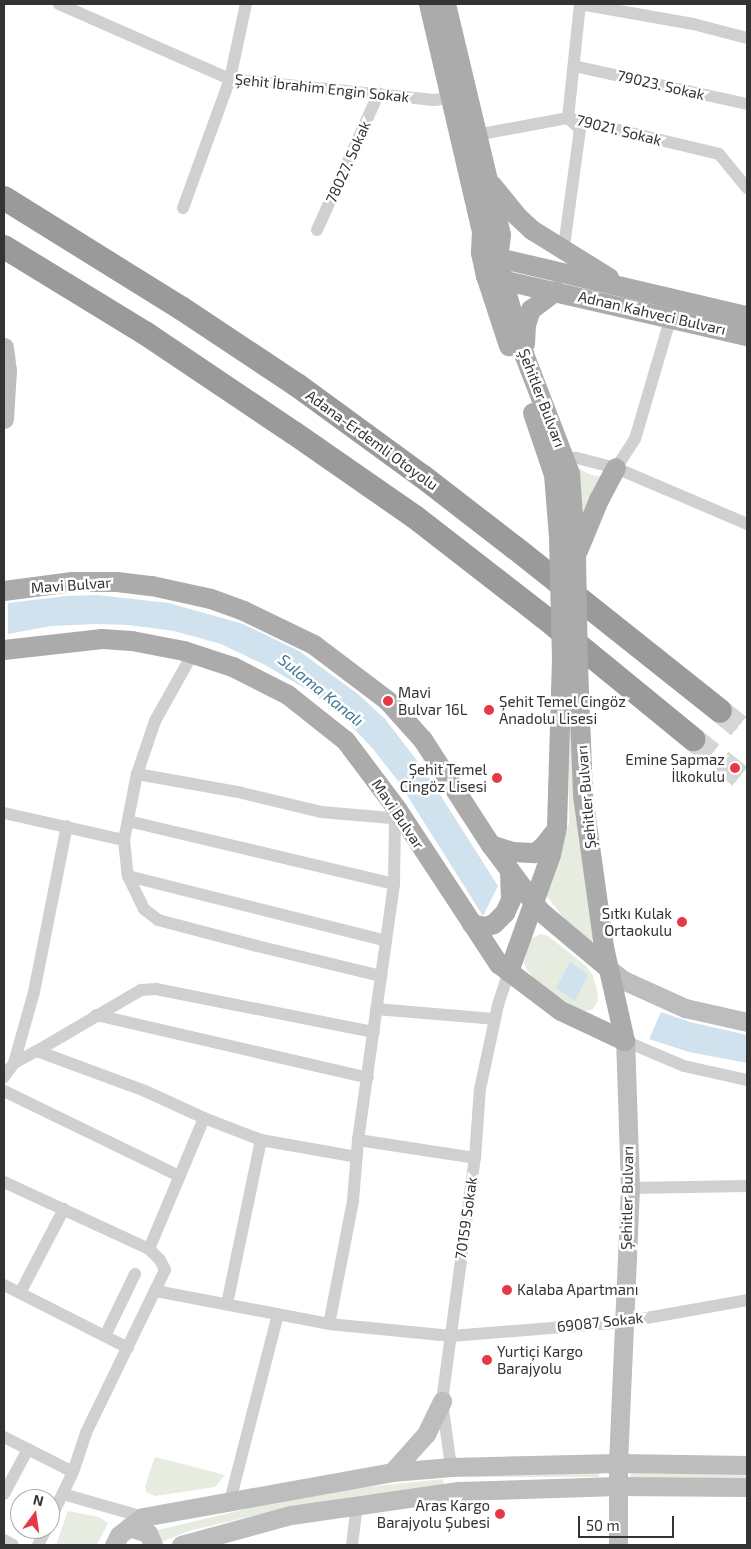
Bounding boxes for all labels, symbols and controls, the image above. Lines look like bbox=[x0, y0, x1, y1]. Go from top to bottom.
street label: 79023. Sokak bbox=[615, 66, 707, 104]
street label: Şehit İbrahim Engin Sokak bbox=[234, 70, 410, 106]
street label: 79021. Sokak bbox=[575, 111, 663, 149]
street label: 78027. Sokak bbox=[322, 118, 374, 206]
street label: Adnan Kahveci Bulvarı bbox=[576, 287, 728, 339]
street label: Şehitler Bulvarı bbox=[515, 346, 569, 450]
street label: Adana-Erdemli Otoyolu bbox=[302, 386, 442, 494]
street label: Mavi Bulvar bbox=[30, 573, 112, 597]
water label: Sulama Kanalı bbox=[275, 650, 367, 730]
place label: Mavi Bulvar 16L bbox=[398, 683, 468, 718]
place label: Şehit Temel Cingöz Anadolu Lisesi bbox=[499, 692, 626, 727]
marker: Mavi Bulvar 16L bbox=[382, 695, 394, 707]
marker: Şehit Temel Cingöz Anadolu Lisesi bbox=[483, 704, 495, 716]
street label: Şehitler Bulvarı bbox=[572, 744, 600, 850]
place label: Emine Sapmaz İlkokulu bbox=[625, 750, 725, 785]
place label: Şehit Temel Cingöz Lisesi bbox=[400, 760, 487, 795]
marker: Emine Sapmaz İlkokulu bbox=[729, 762, 741, 774]
marker: Şehit Temel Cingöz Lisesi bbox=[491, 772, 503, 784]
street label: Mavi Bulvar bbox=[368, 776, 428, 852]
place label: Sıtkı Kulak Ortaokulu bbox=[602, 904, 672, 939]
marker: Sıtkı Kulak Ortaokulu bbox=[676, 916, 688, 928]
street label: Şehitler Bulvarı bbox=[617, 1146, 637, 1250]
street label: 70159 Sokak bbox=[451, 1176, 481, 1260]
place label: Kalaba Apartmanı bbox=[517, 1281, 639, 1299]
marker: Kalaba Apartmanı bbox=[501, 1284, 513, 1296]
street label: 69087 Sokak bbox=[556, 1309, 644, 1335]
place label: Yurtiçi Kargo Barajyolu bbox=[497, 1342, 583, 1377]
marker: Yurtiçi Kargo Barajyolu bbox=[481, 1354, 493, 1366]
north arrow bbox=[10, 1489, 60, 1539]
text: N bbox=[32, 1490, 45, 1509]
place label: Aras Kargo Barajyolu Şubesi bbox=[377, 1496, 490, 1531]
scale bar bbox=[581, 1506, 677, 1538]
marker: Aras Kargo Barajyolu Şubesi bbox=[494, 1508, 506, 1520]
text: 50 m bbox=[586, 1516, 620, 1534]

